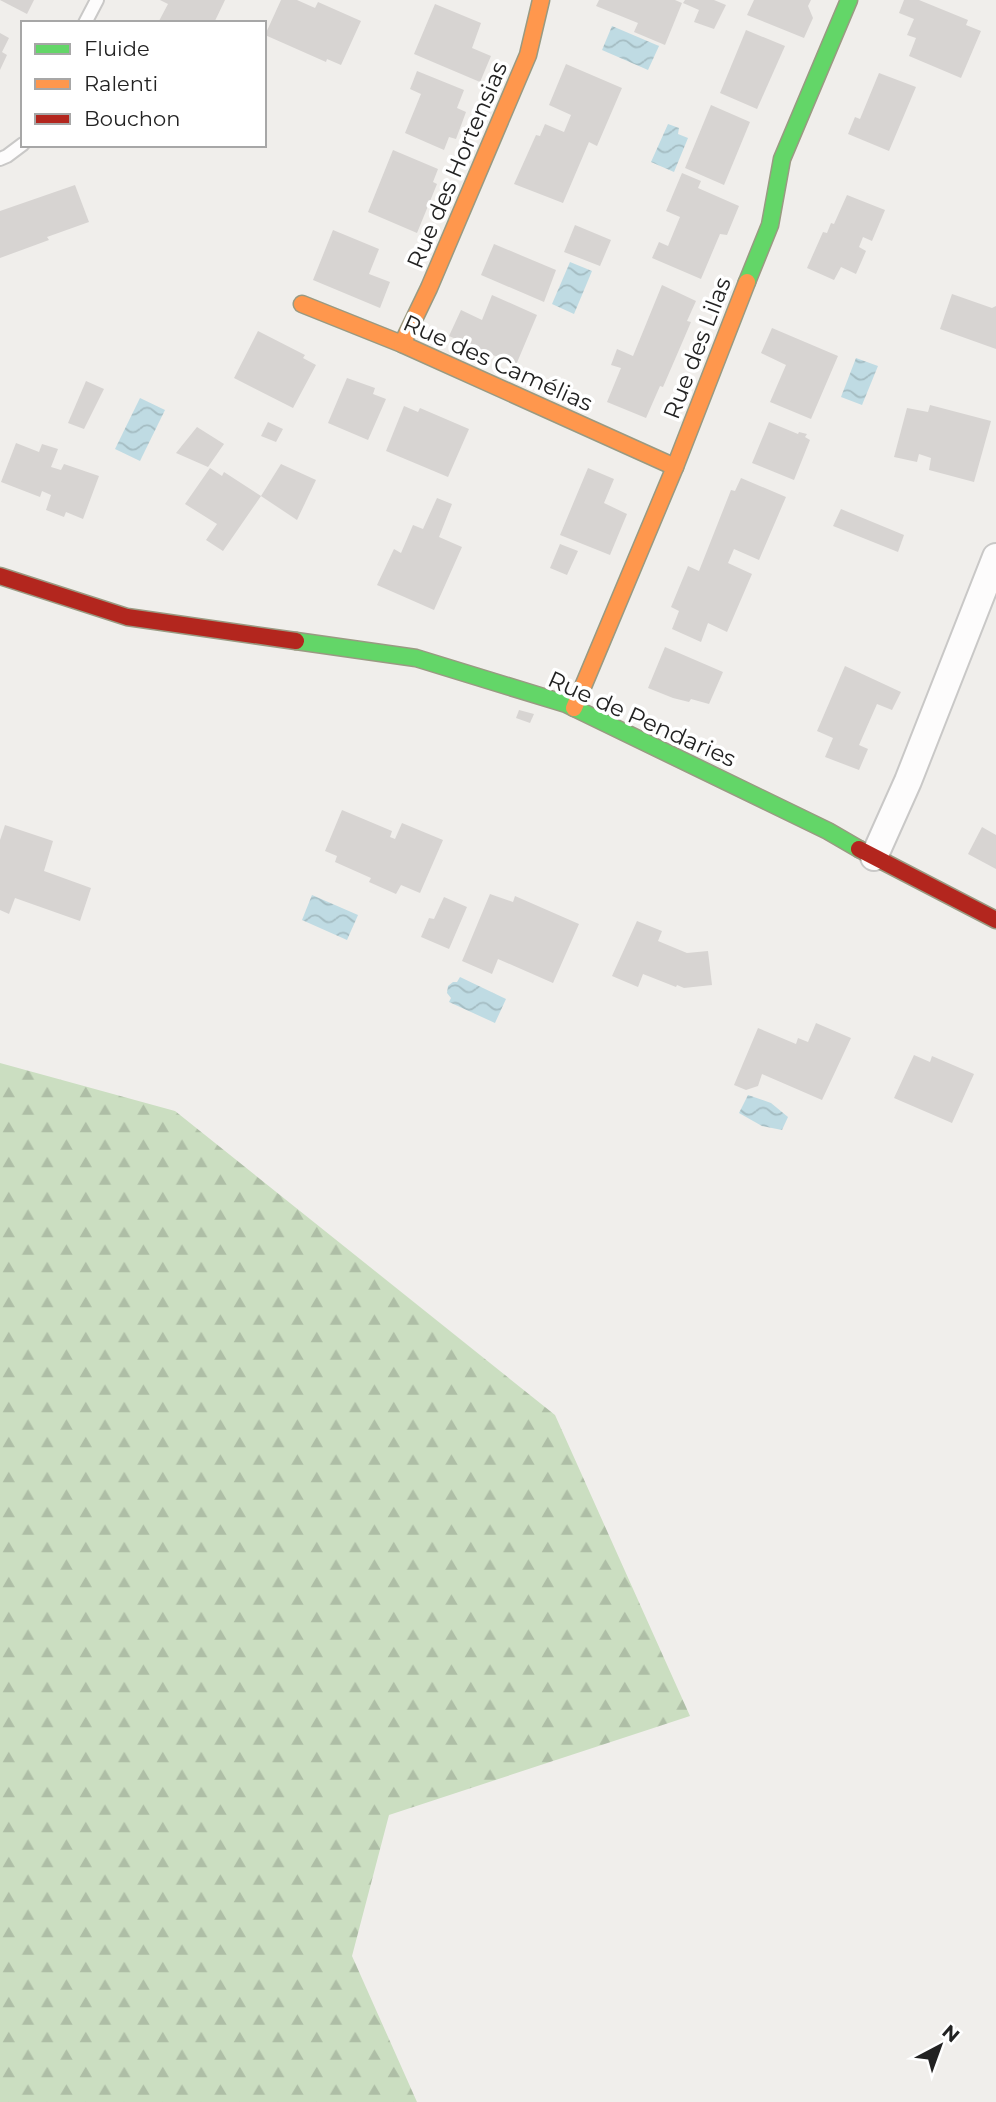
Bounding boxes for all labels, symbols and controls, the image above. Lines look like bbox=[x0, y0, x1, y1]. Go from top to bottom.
legend bbox=[21, 21, 266, 147]
text: Fluide bbox=[84, 36, 150, 61]
street label: Rue des Hortensias bbox=[401, 57, 513, 273]
text: Ralenti bbox=[84, 71, 158, 96]
text: Bouchon bbox=[84, 106, 180, 131]
street label: Rue des Lilas bbox=[657, 273, 737, 423]
street label: Rue des Camélias bbox=[399, 309, 597, 417]
street label: Rue de Pendaries bbox=[544, 665, 740, 773]
north arrow bbox=[905, 2011, 975, 2081]
text: N bbox=[937, 2020, 964, 2047]

